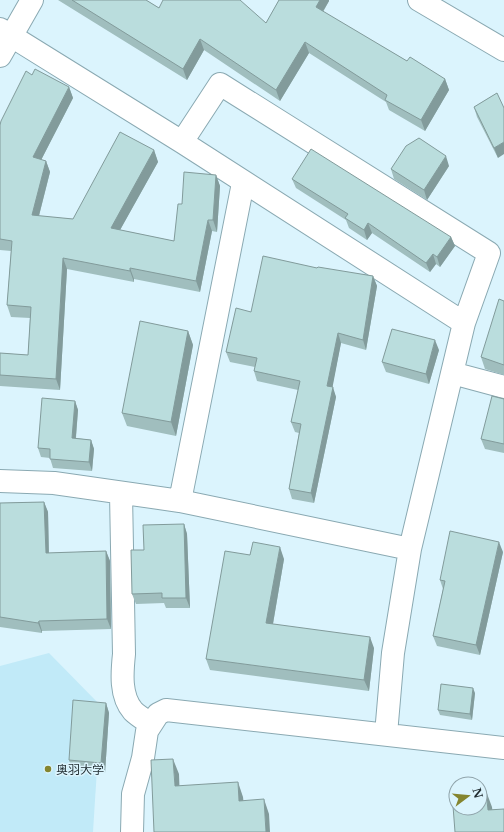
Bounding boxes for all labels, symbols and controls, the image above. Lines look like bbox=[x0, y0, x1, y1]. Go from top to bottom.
place label: 奥羽大学 bbox=[56, 762, 104, 777]
marker: 奥羽大学 bbox=[43, 764, 53, 774]
north arrow bbox=[448, 776, 488, 816]
text: N bbox=[469, 786, 486, 801]

